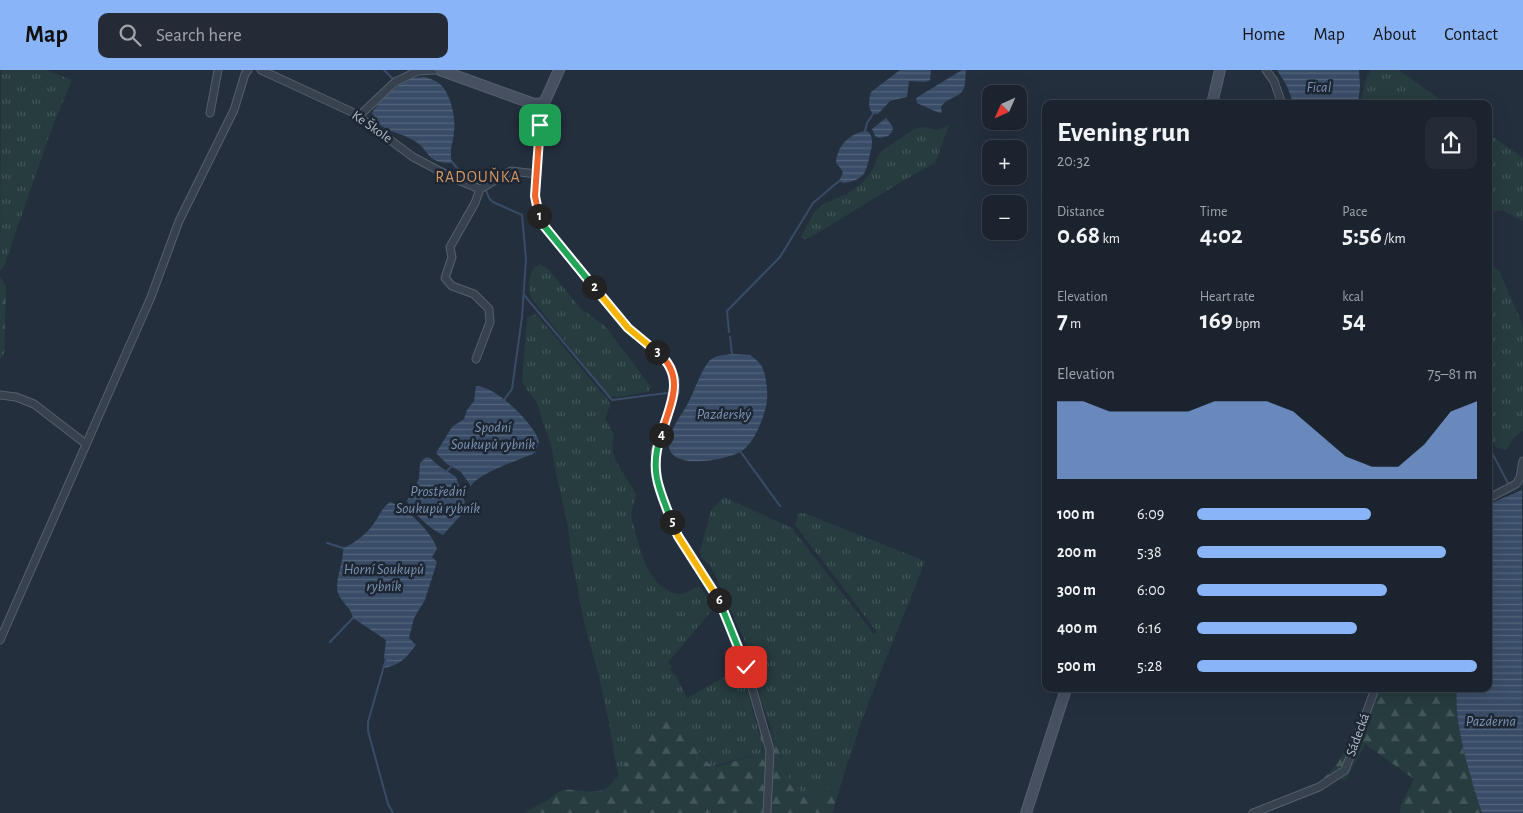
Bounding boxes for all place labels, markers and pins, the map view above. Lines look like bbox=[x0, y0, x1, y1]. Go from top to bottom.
pin bbox=[519, 104, 561, 146]
pin: 1 bbox=[526, 204, 552, 228]
pin: 2 bbox=[582, 274, 606, 300]
pin: 3 bbox=[644, 340, 670, 364]
pin: 4 bbox=[648, 422, 674, 448]
pin: 5 bbox=[660, 510, 684, 534]
pin: 6 bbox=[706, 588, 732, 612]
pin bbox=[725, 646, 767, 688]

